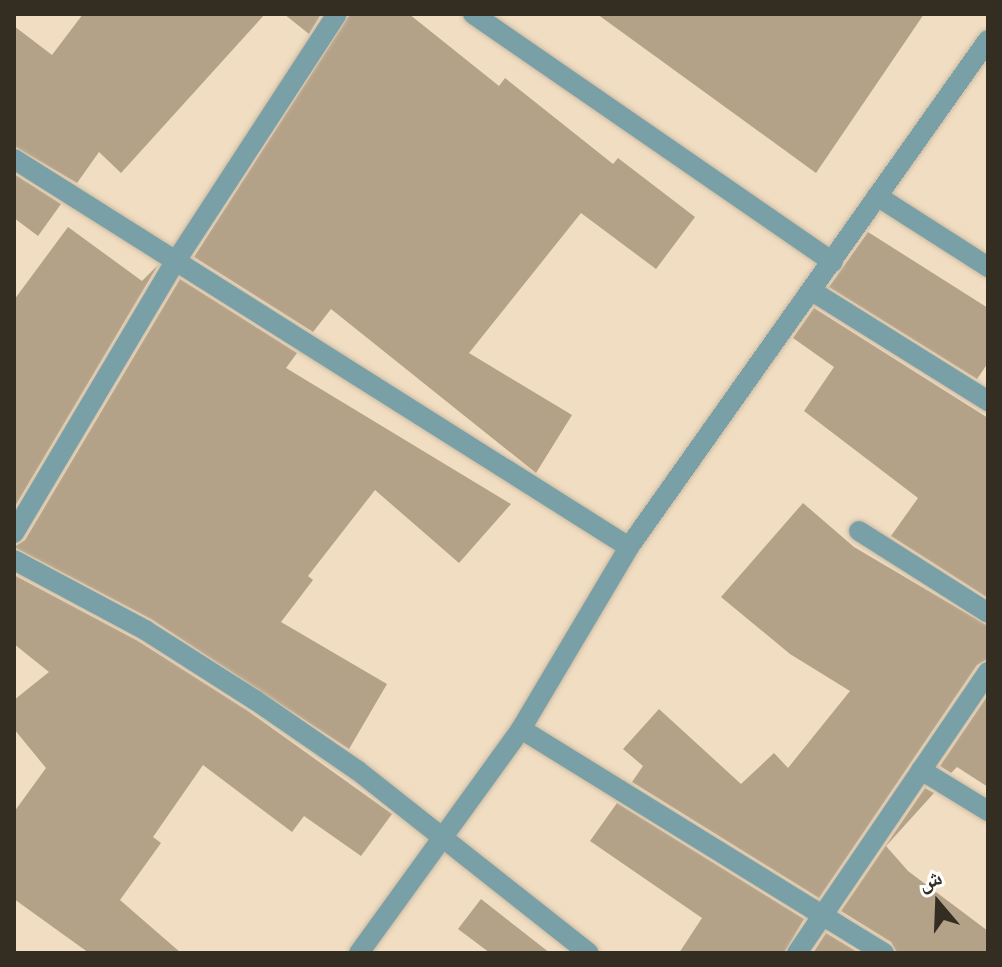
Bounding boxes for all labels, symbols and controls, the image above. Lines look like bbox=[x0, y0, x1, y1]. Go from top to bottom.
north arrow bbox=[898, 863, 978, 943]
text: ش bbox=[915, 863, 945, 896]

